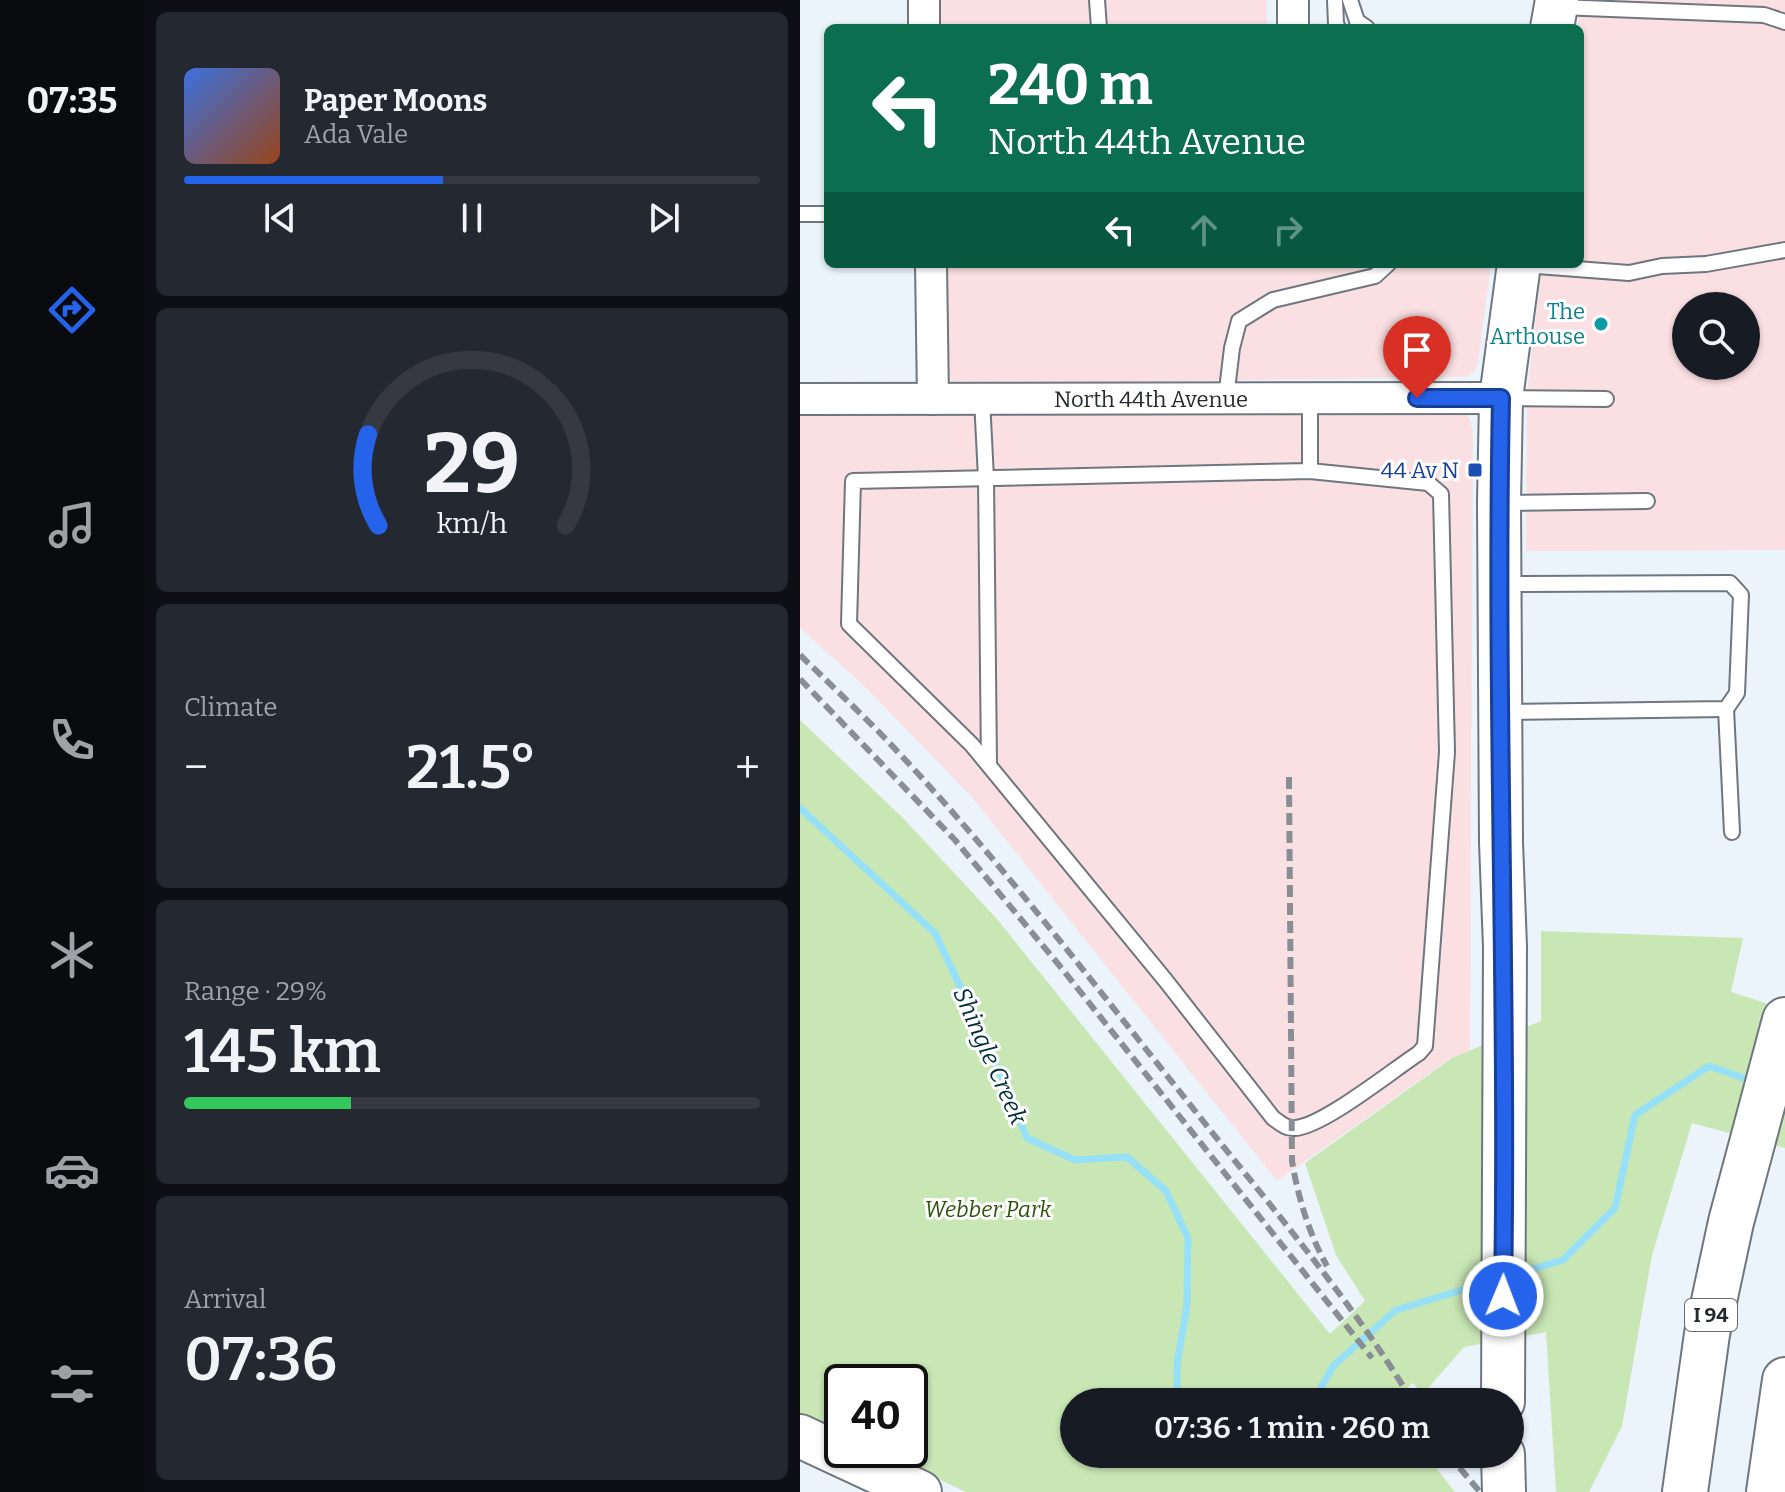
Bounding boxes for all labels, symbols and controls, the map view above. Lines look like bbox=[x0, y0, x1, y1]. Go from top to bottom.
text: 240 m bbox=[988, 52, 1153, 119]
icon: left bbox=[856, 56, 960, 160]
text: 07:35 bbox=[26, 79, 118, 123]
text: Paper Moons bbox=[304, 83, 487, 119]
text: Ada Vale bbox=[304, 119, 408, 150]
text: North 44th Avenue bbox=[988, 120, 1306, 164]
icon: previous bbox=[258, 196, 302, 240]
icon: pause bbox=[450, 196, 494, 240]
icon: next bbox=[642, 196, 686, 240]
icon: left bbox=[1098, 208, 1142, 252]
icon: ahead bbox=[1182, 208, 1226, 252]
icon: right bbox=[1266, 208, 1310, 252]
icon: directions bbox=[44, 282, 100, 338]
map controls bbox=[1672, 292, 1760, 380]
button: search bbox=[1672, 292, 1760, 380]
place label: The Arthouse bbox=[1490, 298, 1585, 350]
marker: The Arthouse bbox=[1592, 315, 1610, 333]
pin bbox=[1383, 316, 1451, 398]
icon: arrive bbox=[1395, 328, 1439, 372]
street label: North 44th Avenue bbox=[1054, 386, 1248, 413]
text: 29 bbox=[424, 414, 520, 514]
place label: 44 Av N bbox=[1381, 457, 1459, 484]
marker: 44 Av N bbox=[1466, 461, 1484, 479]
icon: music bbox=[44, 497, 100, 553]
text: km/h bbox=[437, 506, 508, 541]
text: Climate bbox=[184, 692, 278, 723]
icon: phone bbox=[44, 712, 100, 768]
text: 21.5° bbox=[406, 732, 537, 804]
text: − bbox=[184, 741, 208, 794]
text: + bbox=[735, 741, 760, 794]
icon: climate bbox=[44, 927, 100, 983]
text: Range · 29% bbox=[184, 976, 327, 1007]
water label: Shingle Creek bbox=[947, 983, 1033, 1130]
text: 145 km bbox=[184, 1016, 381, 1088]
icon: car bbox=[44, 1142, 100, 1198]
park label: Webber Park bbox=[924, 1196, 1053, 1223]
position arrow bbox=[1461, 1254, 1545, 1338]
text: Arrival bbox=[184, 1284, 266, 1315]
road number: I 94 bbox=[1685, 1299, 1737, 1331]
text: 07:36 bbox=[184, 1324, 337, 1396]
icon: filters bbox=[44, 1356, 100, 1412]
speed limit sign: 40 bbox=[824, 1364, 928, 1468]
text: 07:36 · 1 min · 260 m bbox=[1154, 1410, 1430, 1446]

